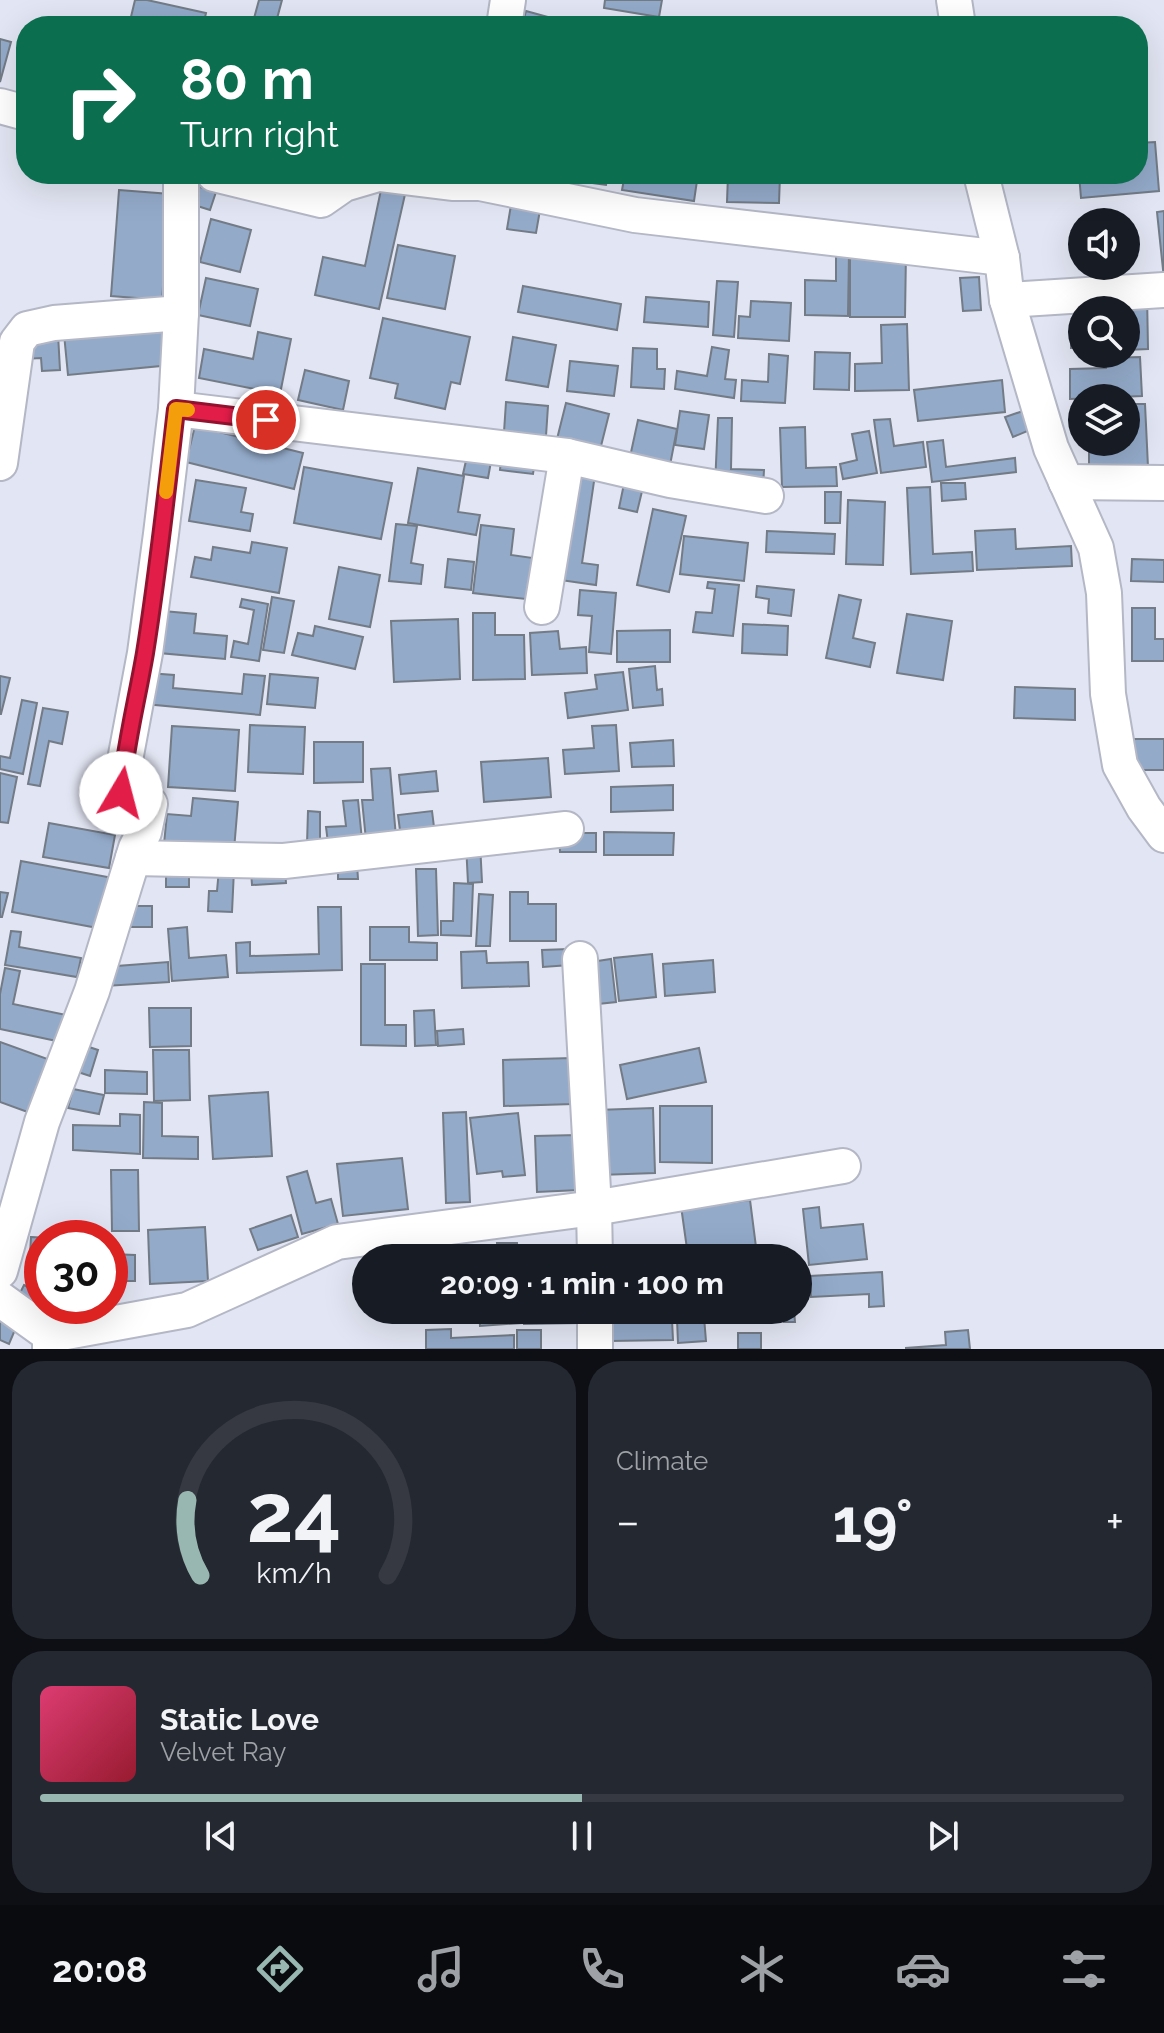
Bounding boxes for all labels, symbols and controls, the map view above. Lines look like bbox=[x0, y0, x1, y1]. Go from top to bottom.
text: 80 m bbox=[180, 46, 314, 112]
icon: right bbox=[48, 48, 152, 152]
text: Turn right bbox=[180, 113, 339, 155]
map controls bbox=[1068, 208, 1140, 456]
button: sound bbox=[1068, 208, 1140, 280]
button: search bbox=[1068, 296, 1140, 368]
button: layers bbox=[1068, 384, 1140, 456]
pin bbox=[232, 386, 300, 454]
icon: arrive bbox=[244, 398, 288, 442]
position arrow bbox=[79, 751, 163, 835]
speed limit sign: 30 bbox=[24, 1220, 128, 1324]
text: 20:09 · 1 min · 100 m bbox=[440, 1266, 724, 1301]
text: Climate bbox=[616, 1446, 708, 1476]
text: 24 bbox=[247, 1464, 341, 1561]
text: 19° bbox=[833, 1486, 913, 1556]
text: − bbox=[616, 1496, 640, 1547]
text: + bbox=[1106, 1496, 1124, 1547]
text: km/h bbox=[256, 1556, 332, 1590]
text: Static Love bbox=[160, 1702, 319, 1737]
text: Velvet Ray bbox=[160, 1737, 286, 1767]
icon: previous bbox=[199, 1814, 243, 1858]
icon: pause bbox=[560, 1814, 604, 1858]
icon: next bbox=[921, 1814, 965, 1858]
icon: directions bbox=[252, 1941, 308, 1997]
icon: music bbox=[413, 1941, 469, 1997]
icon: phone bbox=[574, 1941, 630, 1997]
icon: climate bbox=[734, 1941, 790, 1997]
icon: car bbox=[895, 1941, 951, 1997]
icon: filters bbox=[1056, 1941, 1112, 1997]
text: 20:08 bbox=[52, 1948, 148, 1990]

